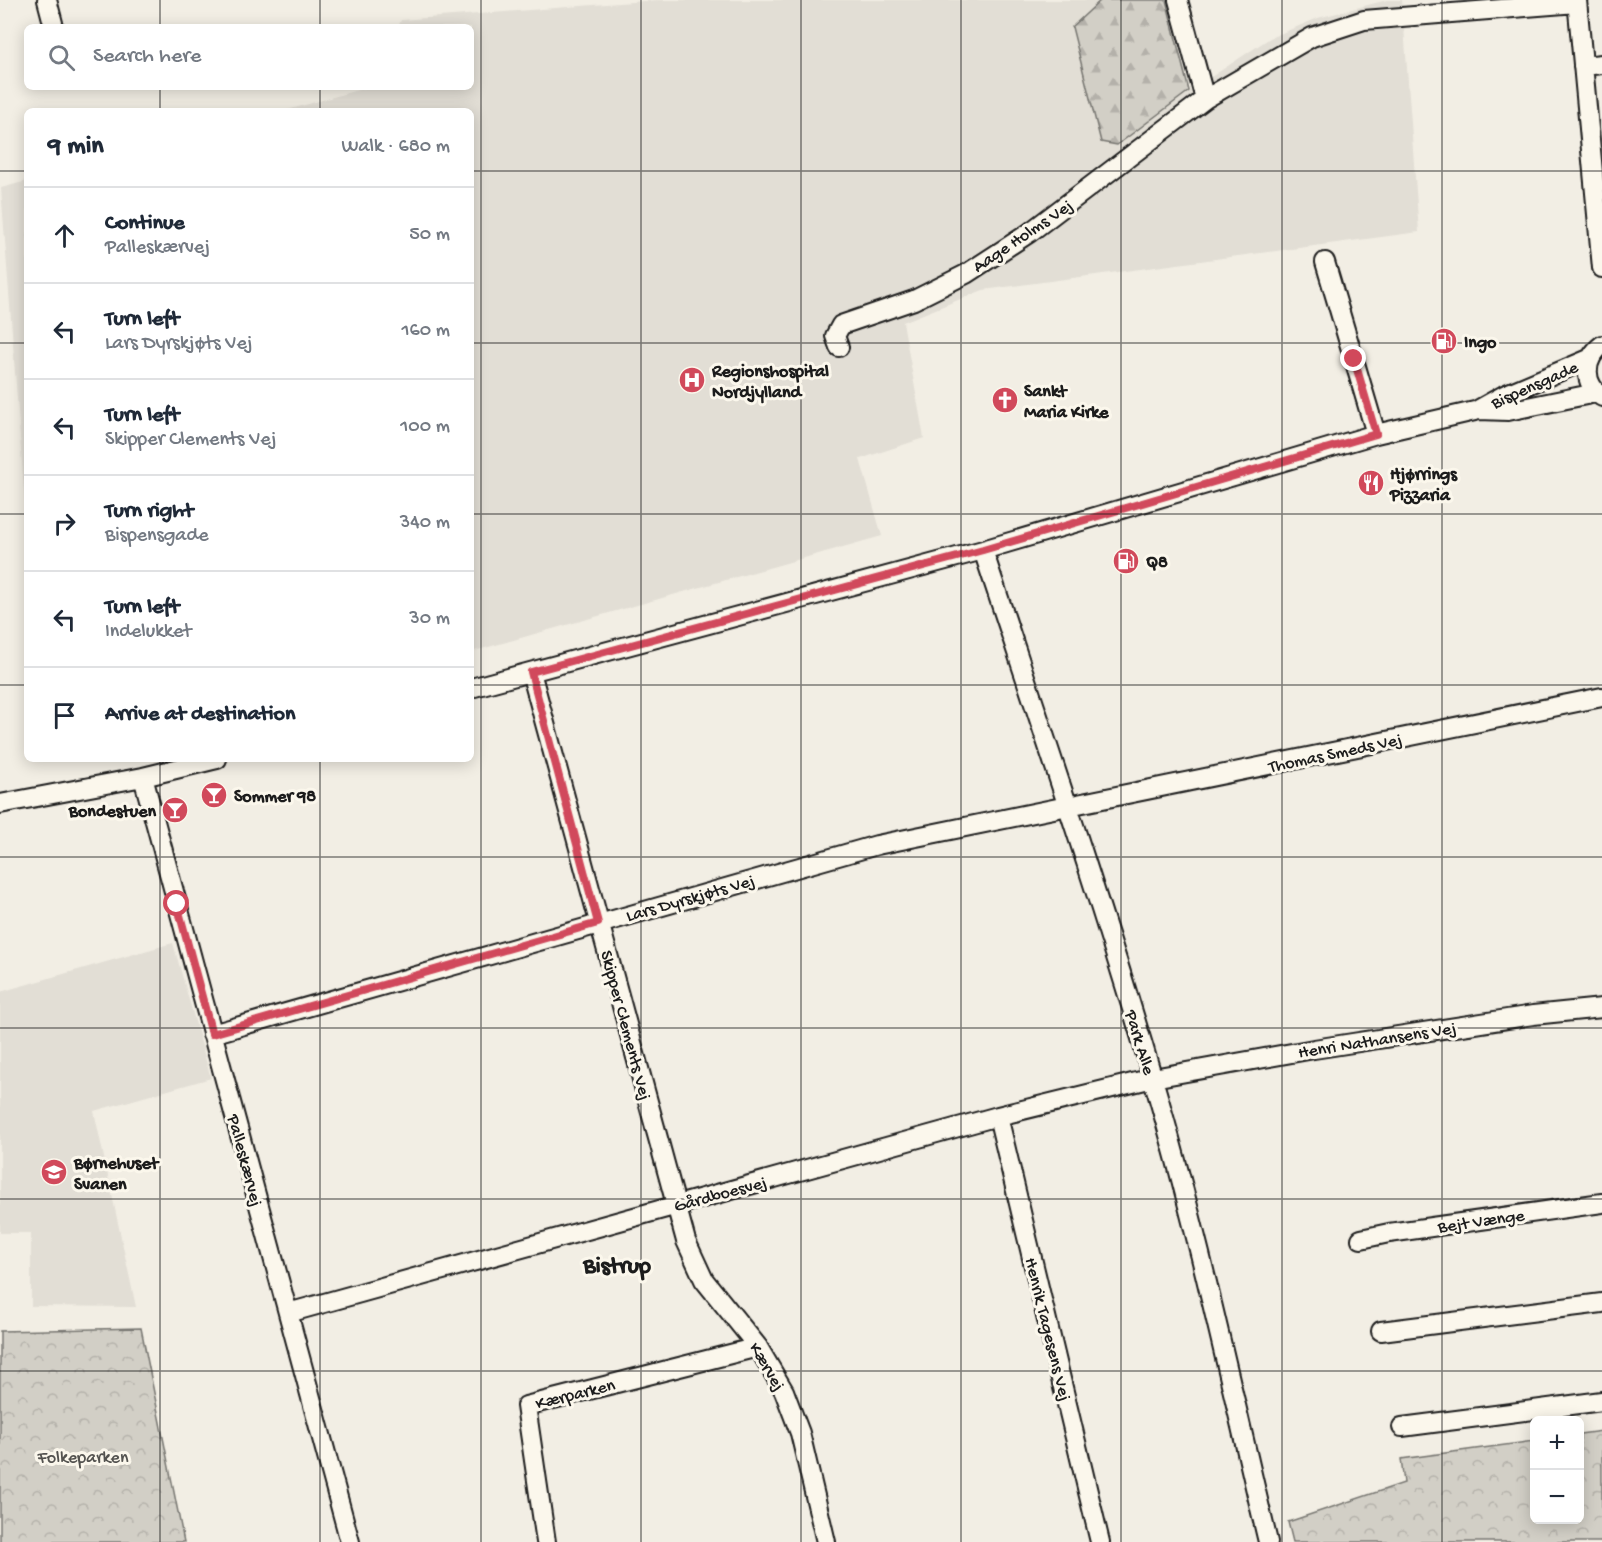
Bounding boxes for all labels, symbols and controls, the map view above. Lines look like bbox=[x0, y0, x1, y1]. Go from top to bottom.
search box bbox=[24, 24, 474, 90]
icon: search bbox=[45, 41, 78, 74]
text: Search here bbox=[93, 44, 201, 70]
text: 9 min bbox=[48, 132, 104, 163]
text: Walk · 680 m bbox=[341, 136, 450, 159]
street label: Aage Holms Vej bbox=[969, 196, 1077, 278]
text: Continue bbox=[105, 211, 185, 237]
icon: ahead bbox=[48, 219, 81, 252]
text: 50 m bbox=[409, 224, 450, 247]
text: Palleskærvej bbox=[105, 237, 210, 260]
text: Turn left bbox=[105, 307, 179, 333]
icon: left bbox=[48, 315, 81, 348]
text: 160 m bbox=[401, 320, 450, 343]
fuel station icon: Ingo bbox=[1429, 326, 1459, 356]
text: Lars Dyrskjøts Vej bbox=[105, 333, 253, 356]
place label: Ingo bbox=[1464, 333, 1497, 354]
route end bbox=[1340, 345, 1366, 371]
street label: Bispensgade bbox=[1487, 357, 1582, 415]
place label: Regionshospital Nordjylland bbox=[711, 362, 829, 404]
hospital icon: Regionshospital Nordjylland bbox=[677, 365, 707, 395]
place label: Sankt Maria Kirke bbox=[1024, 382, 1109, 424]
church icon: Sankt Maria Kirke bbox=[990, 385, 1020, 415]
text: Turn left bbox=[105, 403, 179, 429]
icon: left bbox=[48, 411, 81, 444]
text: 100 m bbox=[400, 416, 450, 439]
text: Skipper Clements Vej bbox=[105, 429, 276, 452]
place label: Hjørrings Pizzaria bbox=[1389, 465, 1458, 507]
restaurant icon: Hjørrings Pizzaria bbox=[1356, 468, 1386, 498]
text: Turn right bbox=[105, 499, 193, 525]
icon: right bbox=[48, 507, 81, 540]
text: 340 m bbox=[400, 512, 450, 535]
text: Bispensgade bbox=[105, 525, 208, 548]
fuel station icon: Q8 bbox=[1111, 546, 1141, 576]
place label: Q8 bbox=[1146, 553, 1168, 574]
text: Turn left bbox=[105, 595, 179, 621]
icon: left bbox=[48, 603, 81, 636]
text: 30 m bbox=[409, 608, 450, 631]
text: Indelukket bbox=[105, 621, 191, 644]
icon: arrive bbox=[48, 699, 81, 732]
text: Arrive at destination bbox=[105, 702, 295, 728]
street label: Thomas Smeds Vej bbox=[1266, 730, 1404, 779]
bar icon: Sommer 98 bbox=[199, 780, 229, 810]
place label: Sommer 98 bbox=[234, 787, 316, 808]
bar icon: Bondestuen bbox=[160, 795, 190, 825]
place label: Bondestuen bbox=[68, 802, 156, 823]
street label: Lars Dyrskjøts Vej bbox=[624, 871, 757, 928]
route start bbox=[163, 890, 189, 916]
street label: Skipper Clements Vej bbox=[594, 948, 655, 1103]
street label: Park Alle bbox=[1119, 1007, 1159, 1078]
street label: Henri Nathansens Vej bbox=[1297, 1019, 1458, 1064]
street label: Palleskærvej bbox=[221, 1111, 266, 1209]
place label: Børnehuset Svanen bbox=[73, 1154, 160, 1196]
school or university icon: Børnehuset Svanen bbox=[39, 1157, 69, 1187]
street label: Gårdboesvej bbox=[672, 1173, 769, 1218]
street label: Bejt Vænge bbox=[1436, 1206, 1527, 1239]
district label: Bistrup bbox=[582, 1253, 651, 1282]
street label: Henrik Tagesens Vej bbox=[1019, 1256, 1075, 1403]
street label: Kærvej bbox=[743, 1339, 788, 1395]
street label: Kærparken bbox=[534, 1375, 618, 1415]
map controls bbox=[1530, 1416, 1584, 1524]
button: + bbox=[1530, 1416, 1584, 1470]
park label: Folkeparken bbox=[37, 1448, 129, 1469]
button: − bbox=[1530, 1470, 1584, 1524]

